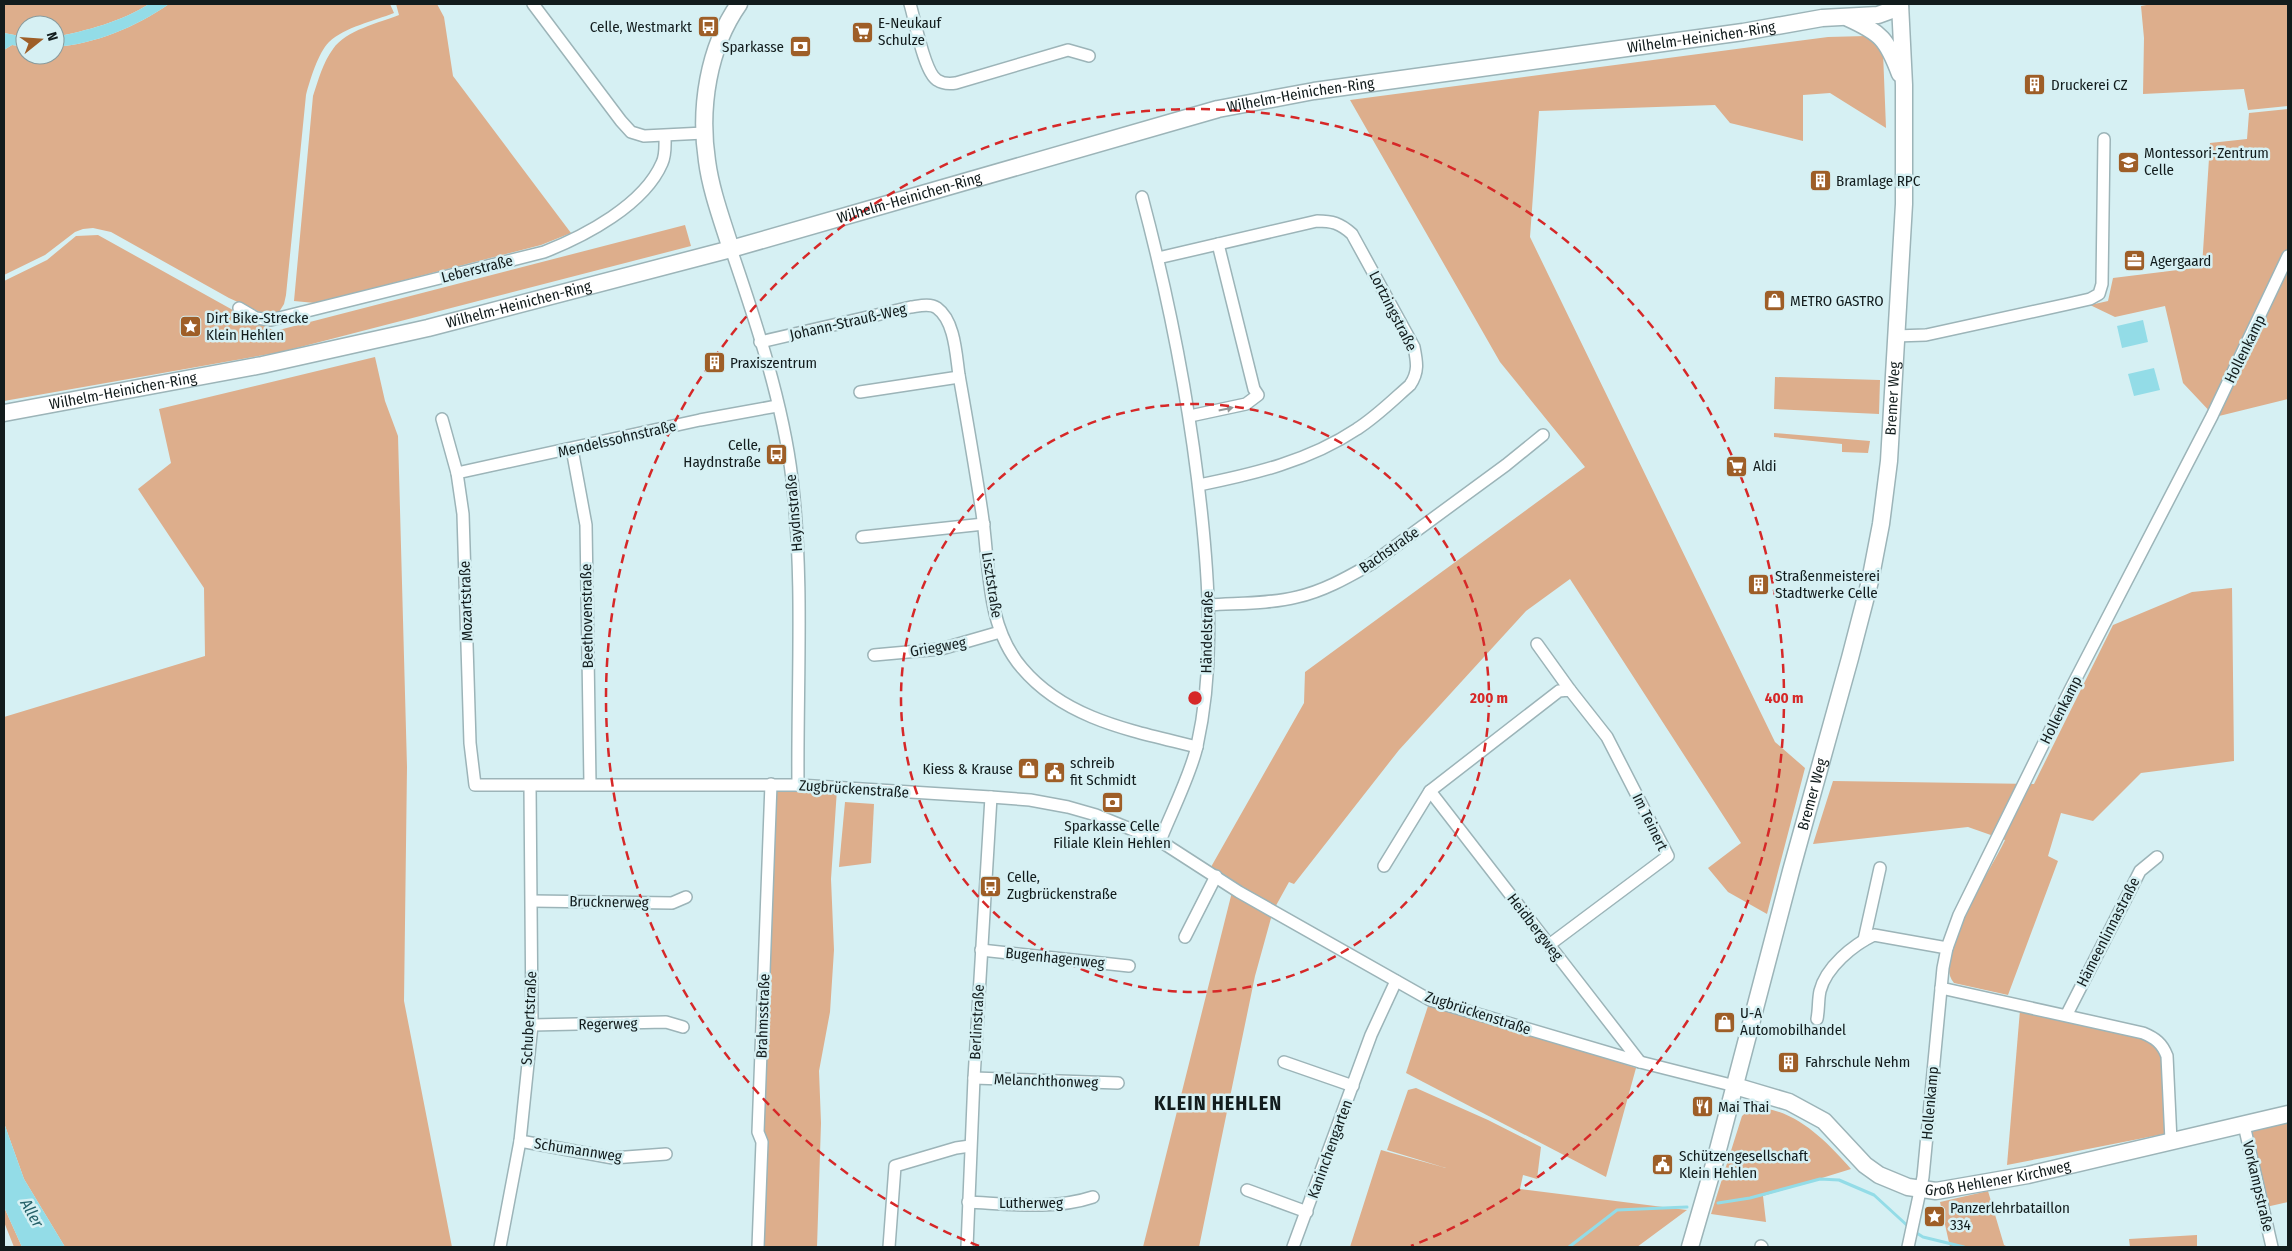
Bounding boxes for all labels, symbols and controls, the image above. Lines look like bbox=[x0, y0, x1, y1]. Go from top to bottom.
place label: E-Neukauf Schulze bbox=[878, 14, 943, 49]
north arrow bbox=[15, 15, 65, 65]
bus stop icon: Celle, Westmarkt bbox=[696, 15, 720, 39]
street label: Wilhelm-Heinichen-Ring bbox=[1626, 17, 1777, 57]
place label: Celle, Westmarkt bbox=[590, 18, 692, 36]
supermarket icon: E-Neukauf Schulze bbox=[850, 20, 874, 44]
text: N bbox=[43, 30, 61, 43]
bank icon: Sparkasse bbox=[788, 35, 812, 59]
place label: Sparkasse bbox=[722, 38, 784, 56]
building icon: Druckerei CZ bbox=[2023, 73, 2047, 97]
street label: Wilhelm-Heinichen-Ring bbox=[1225, 74, 1375, 116]
place label: Druckerei CZ bbox=[2051, 76, 2128, 94]
place label: Montessori-Zentrum Celle bbox=[2144, 144, 2269, 179]
school or university icon: Montessori-Zentrum Celle bbox=[2116, 150, 2140, 174]
street label: Wilhelm-Heinichen-Ring bbox=[835, 168, 983, 227]
building icon: Bramlage RPC bbox=[1808, 169, 1832, 193]
place label: Bramlage RPC bbox=[1836, 172, 1921, 190]
office icon: Agergaard bbox=[2122, 249, 2146, 273]
street label: Leberstraße bbox=[439, 251, 515, 287]
place label: Agergaard bbox=[2150, 252, 2211, 270]
street label: Lortzingstraße bbox=[1365, 268, 1421, 354]
street label: Wilhelm-Heinichen-Ring bbox=[444, 277, 593, 332]
shop icon: METRO GASTRO bbox=[1762, 289, 1786, 313]
place label: METRO GASTRO bbox=[1790, 292, 1884, 310]
street label: Johann-Strauß-Weg bbox=[788, 300, 908, 344]
place label: Dirt Bike-Strecke Klein Hehlen bbox=[206, 309, 309, 344]
street label: Hollenkamp bbox=[2221, 312, 2269, 386]
place icon: Dirt Bike-Strecke Klein Hehlen bbox=[178, 315, 202, 339]
building icon: Praxiszentrum bbox=[702, 351, 726, 375]
place label: Praxiszentrum bbox=[730, 354, 817, 372]
street label: Bremer Weg bbox=[1882, 361, 1904, 436]
street label: Wilhelm-Heinichen-Ring bbox=[48, 368, 198, 413]
one-way arrow bbox=[1218, 404, 1234, 412]
street label: Mendelssohnstraße bbox=[556, 417, 678, 461]
place label: Celle, Haydnstraße bbox=[683, 436, 761, 471]
bus stop icon: Celle, Haydnstraße bbox=[765, 442, 789, 466]
supermarket icon: Aldi bbox=[1725, 454, 1749, 478]
place label: Aldi bbox=[1753, 457, 1777, 475]
street label: Haydnstraße bbox=[782, 474, 806, 552]
street label: Bachstraße bbox=[1356, 523, 1422, 577]
street label: Lisztstraße bbox=[978, 551, 1006, 619]
street label: Mozartstraße bbox=[456, 560, 476, 642]
street label: Beethovenstraße bbox=[577, 564, 597, 668]
place label: Straßenmeisterei Stadtwerke Celle bbox=[1775, 567, 1880, 602]
building icon: Straßenmeisterei Stadtwerke Celle bbox=[1747, 573, 1771, 597]
street label: Händelstraße bbox=[1197, 591, 1217, 673]
street label: Griegweg bbox=[909, 633, 967, 661]
street label: Hollenkamp bbox=[2036, 673, 2086, 747]
centre of rings bbox=[1186, 689, 1204, 707]
text: 200 m bbox=[1469, 689, 1508, 707]
text: 400 m bbox=[1765, 689, 1803, 707]
place label: schreib fit Schmidt bbox=[1070, 754, 1136, 789]
street label: Bremer Weg bbox=[1794, 756, 1831, 832]
shop icon: Kiess & Krause bbox=[1017, 757, 1041, 781]
place label: Kiess & Krause bbox=[922, 760, 1013, 778]
public building icon: schreib fit Schmidt bbox=[1042, 760, 1066, 784]
street label: Zugbrückenstraße bbox=[798, 776, 910, 802]
street label: Im Teinert bbox=[1628, 790, 1672, 854]
bank icon: Sparkasse Celle Filiale Klein Hehlen bbox=[1100, 791, 1124, 815]
place label: Sparkasse Celle Filiale Klein Hehlen bbox=[1053, 817, 1171, 852]
place label: Celle, Zugbrückenstraße bbox=[1007, 868, 1117, 903]
bus stop icon: Celle, Zugbrückenstraße bbox=[979, 874, 1003, 898]
street label: Hämeenlinnastraße bbox=[2073, 874, 2143, 990]
street label: Heidbergweg bbox=[1503, 890, 1567, 964]
street label: Brucknerweg bbox=[569, 892, 649, 912]
street label: Bugenhagenweg bbox=[1004, 944, 1106, 972]
street label: Schubertstraße bbox=[518, 971, 540, 1065]
street label: Brahmsstraße bbox=[753, 973, 773, 1059]
street label: Berlinstraße bbox=[966, 984, 988, 1060]
street label: Zugbrückenstraße bbox=[1423, 987, 1533, 1039]
place label: U-A Automobilhandel bbox=[1740, 1004, 1846, 1039]
shop icon: U-A Automobilhandel bbox=[1712, 1010, 1736, 1034]
street label: Regerweg bbox=[578, 1014, 638, 1034]
building icon: Fahrschule Nehm bbox=[1777, 1050, 1801, 1074]
place label: Fahrschule Nehm bbox=[1805, 1053, 1910, 1071]
street label: Hollenkamp bbox=[1918, 1065, 1942, 1141]
street label: Melanchthonweg bbox=[993, 1070, 1099, 1092]
district label: KLEIN HEHLEN bbox=[1154, 1091, 1282, 1115]
restaurant icon: Mai Thai bbox=[1690, 1095, 1714, 1119]
street label: Kaninchengarten bbox=[1304, 1097, 1356, 1201]
place label: Mai Thai bbox=[1718, 1098, 1769, 1116]
street label: Schumannweg bbox=[533, 1134, 623, 1166]
street label: Vorkampstraße bbox=[2239, 1139, 2277, 1233]
place label: Schützengesellschaft Klein Hehlen bbox=[1679, 1147, 1808, 1182]
public building icon: Schützengesellschaft Klein Hehlen bbox=[1651, 1153, 1675, 1177]
street label: Groß Hehlener Kirchweg bbox=[1924, 1156, 2072, 1200]
street label: Lutherweg bbox=[999, 1194, 1063, 1212]
water label: Aller bbox=[16, 1195, 48, 1231]
place label: Panzerlehrbataillon 334 bbox=[1950, 1199, 2070, 1234]
place icon: Panzerlehrbataillon 334 bbox=[1922, 1205, 1946, 1229]

